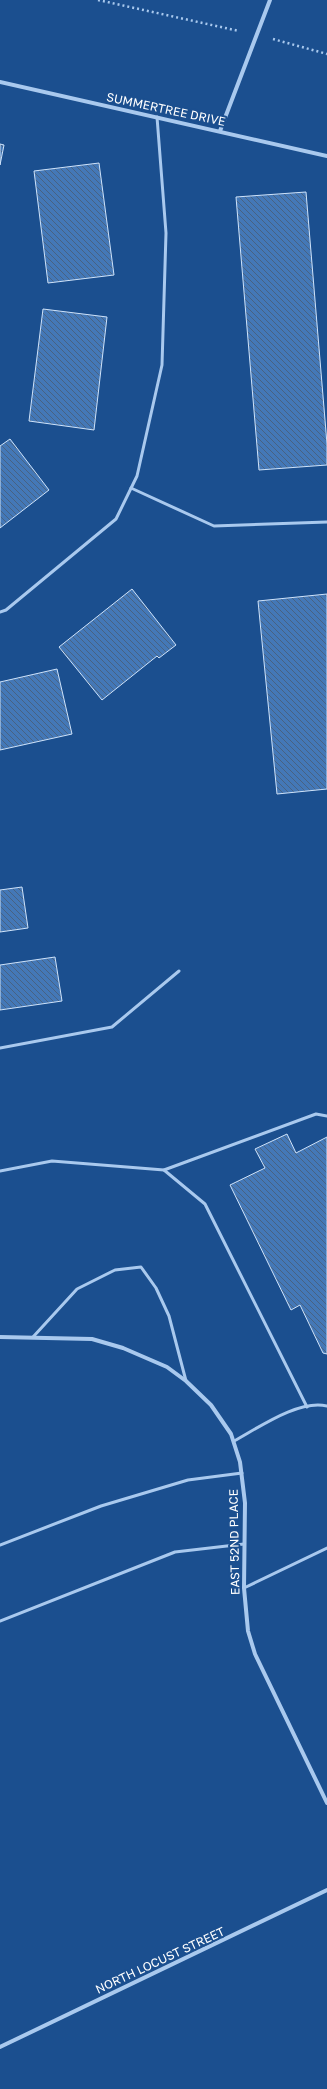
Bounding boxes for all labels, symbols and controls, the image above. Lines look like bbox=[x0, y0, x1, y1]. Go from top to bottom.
street label: SUMMERTREE DRIVE bbox=[105, 89, 227, 129]
street label: EAST 52ND PLACE bbox=[226, 1489, 242, 1595]
street label: NORTH LOCUST STREET bbox=[93, 1923, 228, 1997]

